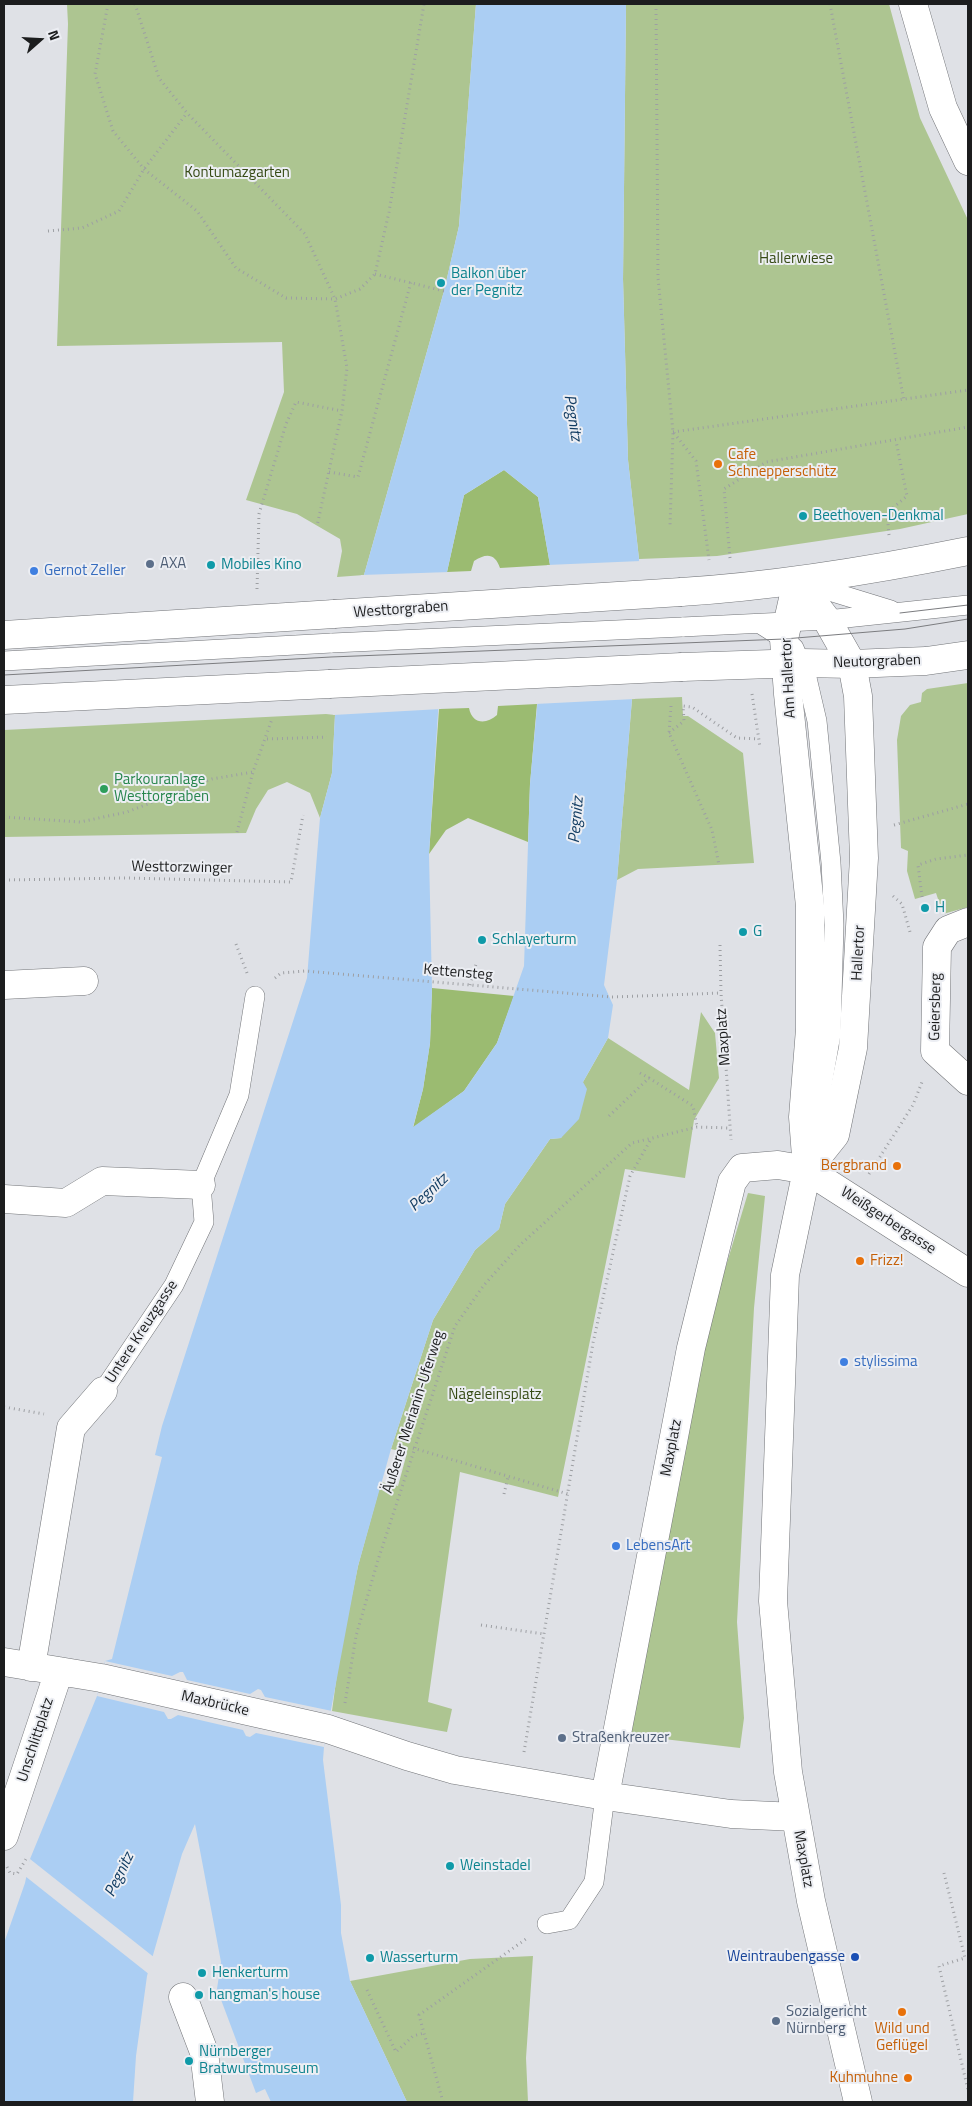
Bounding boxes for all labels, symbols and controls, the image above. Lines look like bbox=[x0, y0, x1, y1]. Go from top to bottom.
north arrow bbox=[15, 15, 65, 65]
text: N bbox=[43, 27, 66, 43]
park label: Kontumazgarten bbox=[184, 164, 290, 182]
park label: Hallerwiese bbox=[759, 250, 833, 268]
place label: Balkon über der Pegnitz bbox=[451, 265, 526, 300]
marker: Balkon über der Pegnitz bbox=[435, 277, 447, 289]
water label: Pegnitz bbox=[559, 393, 585, 443]
place label: Cafe Schnepperschütz bbox=[728, 446, 837, 481]
marker: Cafe Schnepperschütz bbox=[712, 458, 724, 470]
place label: Beethoven-Denkmal bbox=[813, 507, 944, 525]
marker: Beethoven-Denkmal bbox=[797, 510, 809, 522]
place label: AXA bbox=[160, 555, 186, 573]
place label: Mobiles Kino bbox=[221, 556, 302, 574]
marker: AXA bbox=[144, 558, 156, 570]
marker: Mobiles Kino bbox=[205, 559, 217, 571]
place label: Gernot Zeller bbox=[44, 562, 126, 580]
marker: Gernot Zeller bbox=[28, 565, 40, 577]
street label: Westtorgraben bbox=[353, 598, 449, 622]
street label: Am Hallertor bbox=[778, 637, 800, 719]
street label: Neutorgraben bbox=[833, 651, 921, 673]
place label: Parkouranlage Westtorgraben bbox=[114, 771, 209, 806]
marker: Parkouranlage Westtorgraben bbox=[98, 783, 110, 795]
water label: Pegnitz bbox=[565, 796, 589, 844]
street label: Westtorzwinger bbox=[131, 858, 233, 878]
place label: H bbox=[935, 899, 945, 917]
marker: H bbox=[919, 902, 931, 914]
place label: G bbox=[753, 923, 762, 941]
street label: Hallertor bbox=[849, 925, 869, 981]
marker: G bbox=[737, 926, 749, 938]
place label: Schlayerturm bbox=[492, 931, 576, 949]
marker: Schlayerturm bbox=[476, 934, 488, 946]
street label: Kettensteg bbox=[423, 961, 493, 985]
street label: Geiersberg bbox=[926, 973, 946, 1041]
street label: Maxplatz bbox=[713, 1008, 735, 1066]
place label: Bergbrand bbox=[821, 1157, 887, 1175]
marker: Bergbrand bbox=[891, 1160, 903, 1172]
water label: Pegnitz bbox=[405, 1170, 453, 1216]
street label: Weißgerbergasse bbox=[837, 1183, 939, 1259]
place label: Frizz! bbox=[870, 1252, 903, 1270]
marker: Frizz! bbox=[854, 1255, 866, 1267]
street label: Untere Kreuzgasse bbox=[102, 1277, 182, 1387]
street label: Äußerer Merianin-Uferweg bbox=[379, 1328, 449, 1496]
place label: stylissima bbox=[854, 1353, 918, 1371]
marker: stylissima bbox=[838, 1356, 850, 1368]
park label: Nägeleinsplatz bbox=[448, 1386, 542, 1404]
street label: Maxplatz bbox=[658, 1418, 686, 1478]
place label: LebensArt bbox=[626, 1537, 691, 1555]
marker: LebensArt bbox=[610, 1540, 622, 1552]
street label: Maxbrücke bbox=[179, 1687, 251, 1721]
street label: Unschlittplatz bbox=[14, 1696, 58, 1784]
place label: Straßenkreuzer bbox=[572, 1729, 670, 1747]
marker: Straßenkreuzer bbox=[556, 1732, 568, 1744]
street label: Maxplatz bbox=[789, 1829, 817, 1889]
water label: Pegnitz bbox=[101, 1850, 139, 1900]
place label: Weinstadel bbox=[460, 1857, 531, 1875]
marker: Weinstadel bbox=[444, 1860, 456, 1872]
place label: Weintraubengasse bbox=[727, 1948, 845, 1966]
place label: Wasserturm bbox=[380, 1949, 458, 1967]
marker: Weintraubengasse bbox=[849, 1951, 861, 1963]
marker: Wasserturm bbox=[364, 1952, 376, 1964]
place label: Henkerturm bbox=[212, 1964, 288, 1982]
marker: Henkerturm bbox=[196, 1967, 208, 1979]
place label: hangman's house bbox=[209, 1986, 320, 2004]
marker: hangman's house bbox=[193, 1989, 205, 2001]
place label: Sozialgericht Nürnberg bbox=[786, 2003, 867, 2038]
marker: Wild und Geflügel bbox=[896, 2006, 908, 2018]
marker: Sozialgericht Nürnberg bbox=[770, 2015, 782, 2027]
place label: Wild und Geflügel bbox=[874, 2020, 930, 2055]
place label: Nürnberger Bratwurstmuseum bbox=[199, 2043, 319, 2078]
marker: Nürnberger Bratwurstmuseum bbox=[183, 2055, 195, 2067]
place label: Kuhmuhne bbox=[829, 2069, 898, 2087]
marker: Kuhmuhne bbox=[902, 2072, 914, 2084]

